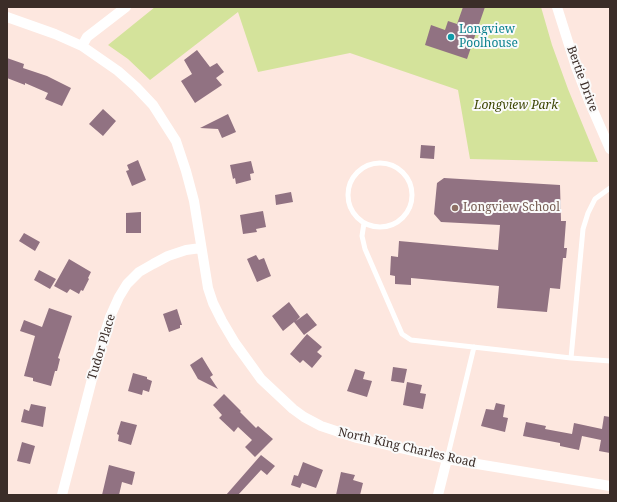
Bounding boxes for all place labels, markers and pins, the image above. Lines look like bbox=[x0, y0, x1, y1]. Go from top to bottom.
place label: Longview Poolhouse bbox=[459, 23, 518, 51]
marker: Longview Poolhouse bbox=[446, 32, 456, 42]
place label: Longview School bbox=[463, 201, 560, 215]
marker: Longview School bbox=[450, 203, 460, 213]

